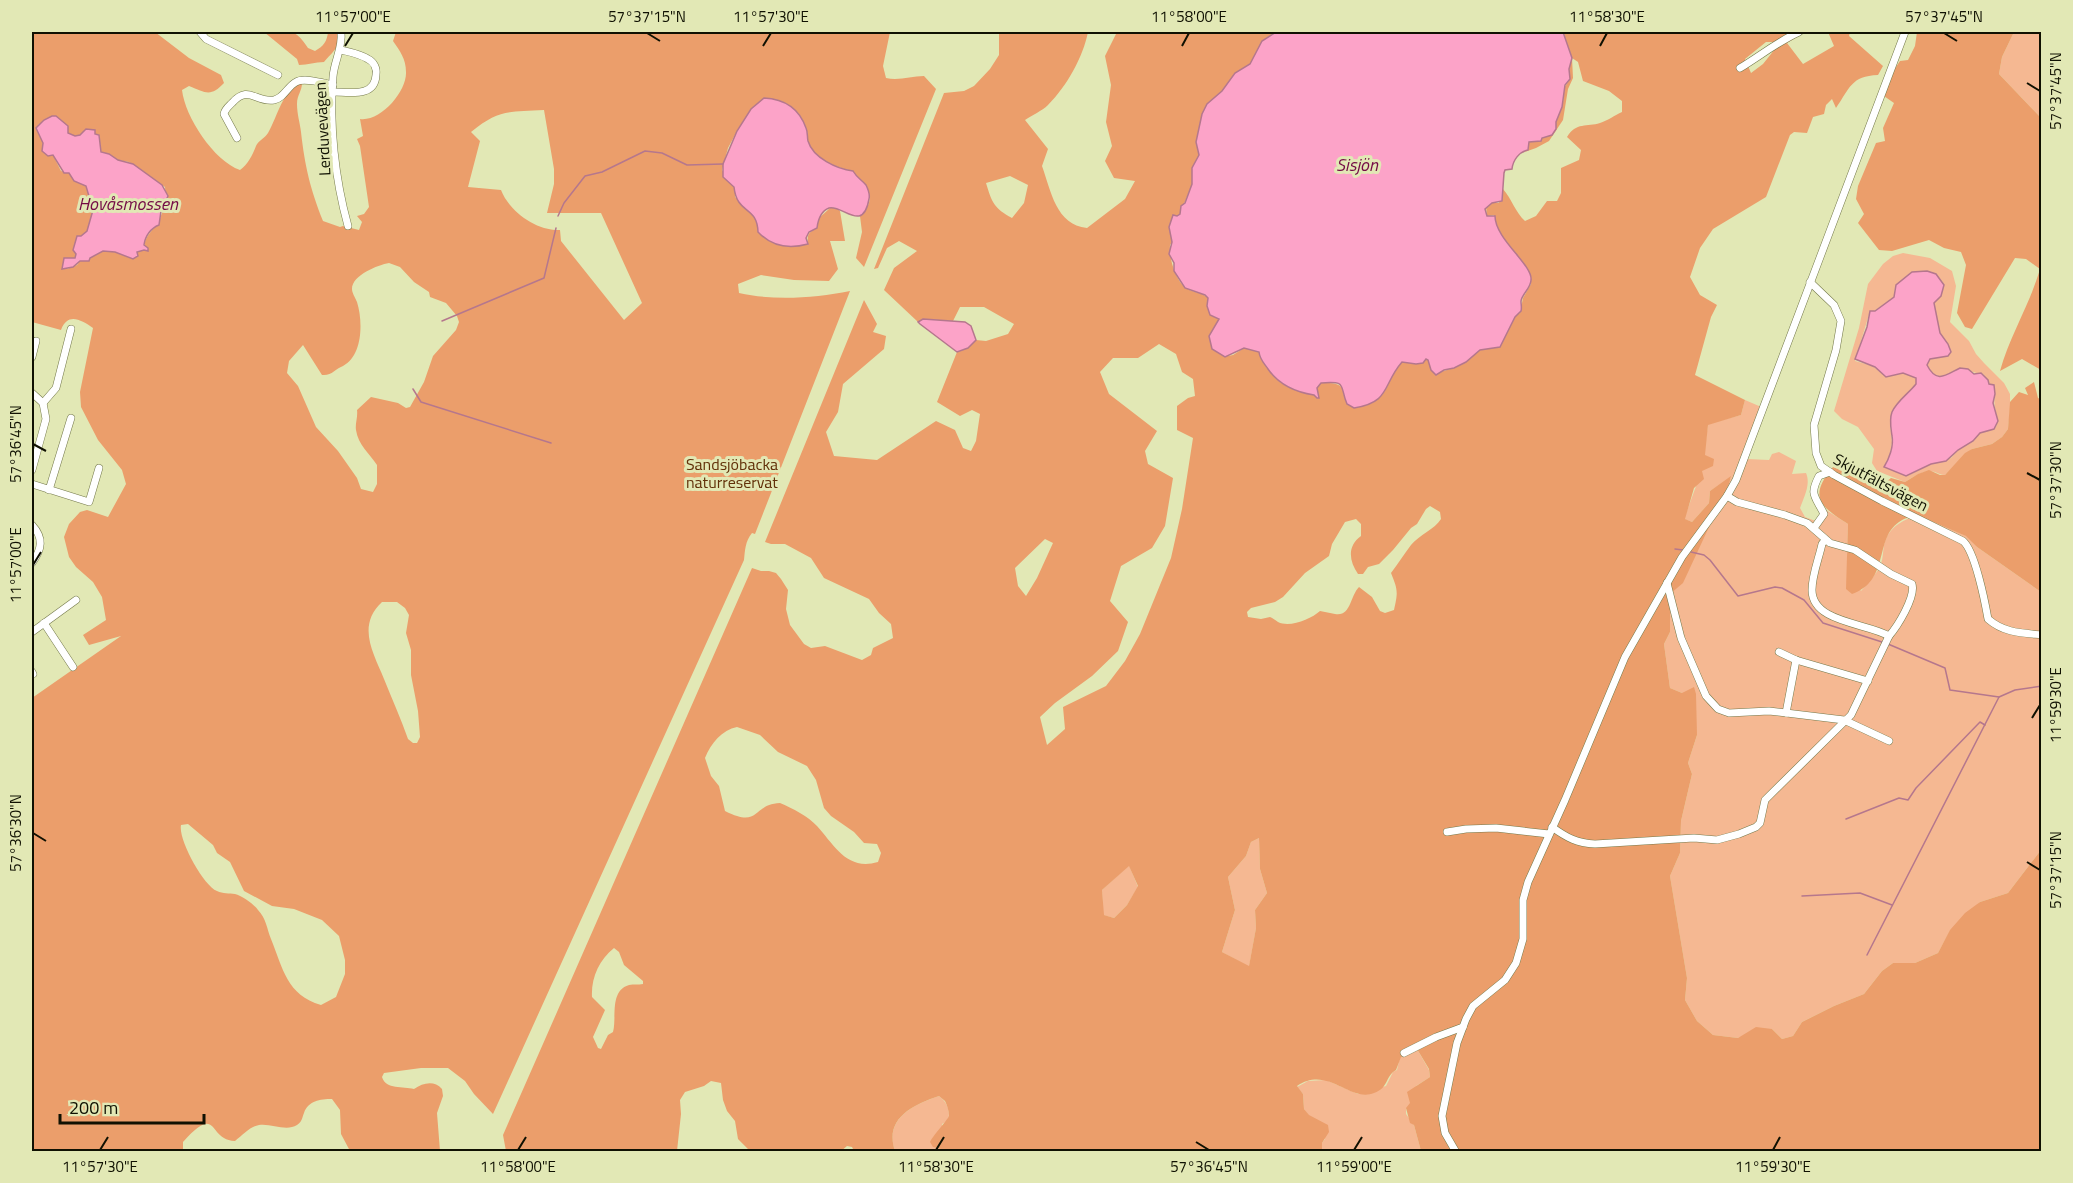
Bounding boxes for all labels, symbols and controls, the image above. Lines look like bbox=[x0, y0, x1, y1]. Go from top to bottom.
text: 11°57'00"E bbox=[315, 5, 391, 28]
text: 57°37'15"N bbox=[608, 5, 686, 28]
text: 11°57'30"E bbox=[733, 5, 809, 28]
text: 11°58'00"E bbox=[1151, 5, 1227, 28]
text: 11°58'30"E bbox=[1569, 5, 1645, 28]
text: 57°37'45"N bbox=[1905, 5, 1983, 28]
text: 57°37'45"N bbox=[2044, 52, 2067, 130]
street label: Lerduvevägen bbox=[308, 81, 336, 177]
water label: Sisjön bbox=[1336, 151, 1379, 178]
water label: Hovåsmossen bbox=[78, 190, 179, 217]
text: 57°36'45"N bbox=[4, 405, 27, 483]
text: 57°37'30"N bbox=[2044, 441, 2067, 519]
street label: Skjutfältsvägen bbox=[1829, 447, 1933, 517]
park label: Sandsjöbacka naturreservat bbox=[686, 452, 778, 494]
text: 11°57'00"E bbox=[4, 527, 27, 603]
text: 11°59'30"E bbox=[2044, 667, 2067, 743]
text: 57°36'30"N bbox=[4, 794, 27, 872]
text: 57°37'15"N bbox=[2044, 831, 2067, 909]
scale bar bbox=[60, 1087, 204, 1125]
text: 200 m bbox=[69, 1094, 118, 1121]
text: 11°57'30"E bbox=[62, 1155, 138, 1178]
text: 11°58'00"E bbox=[480, 1155, 556, 1178]
text: 11°58'30"E bbox=[898, 1155, 974, 1178]
text: 57°36'45"N bbox=[1170, 1155, 1248, 1178]
text: 11°59'00"E bbox=[1316, 1155, 1392, 1178]
text: 11°59'30"E bbox=[1735, 1155, 1811, 1178]

